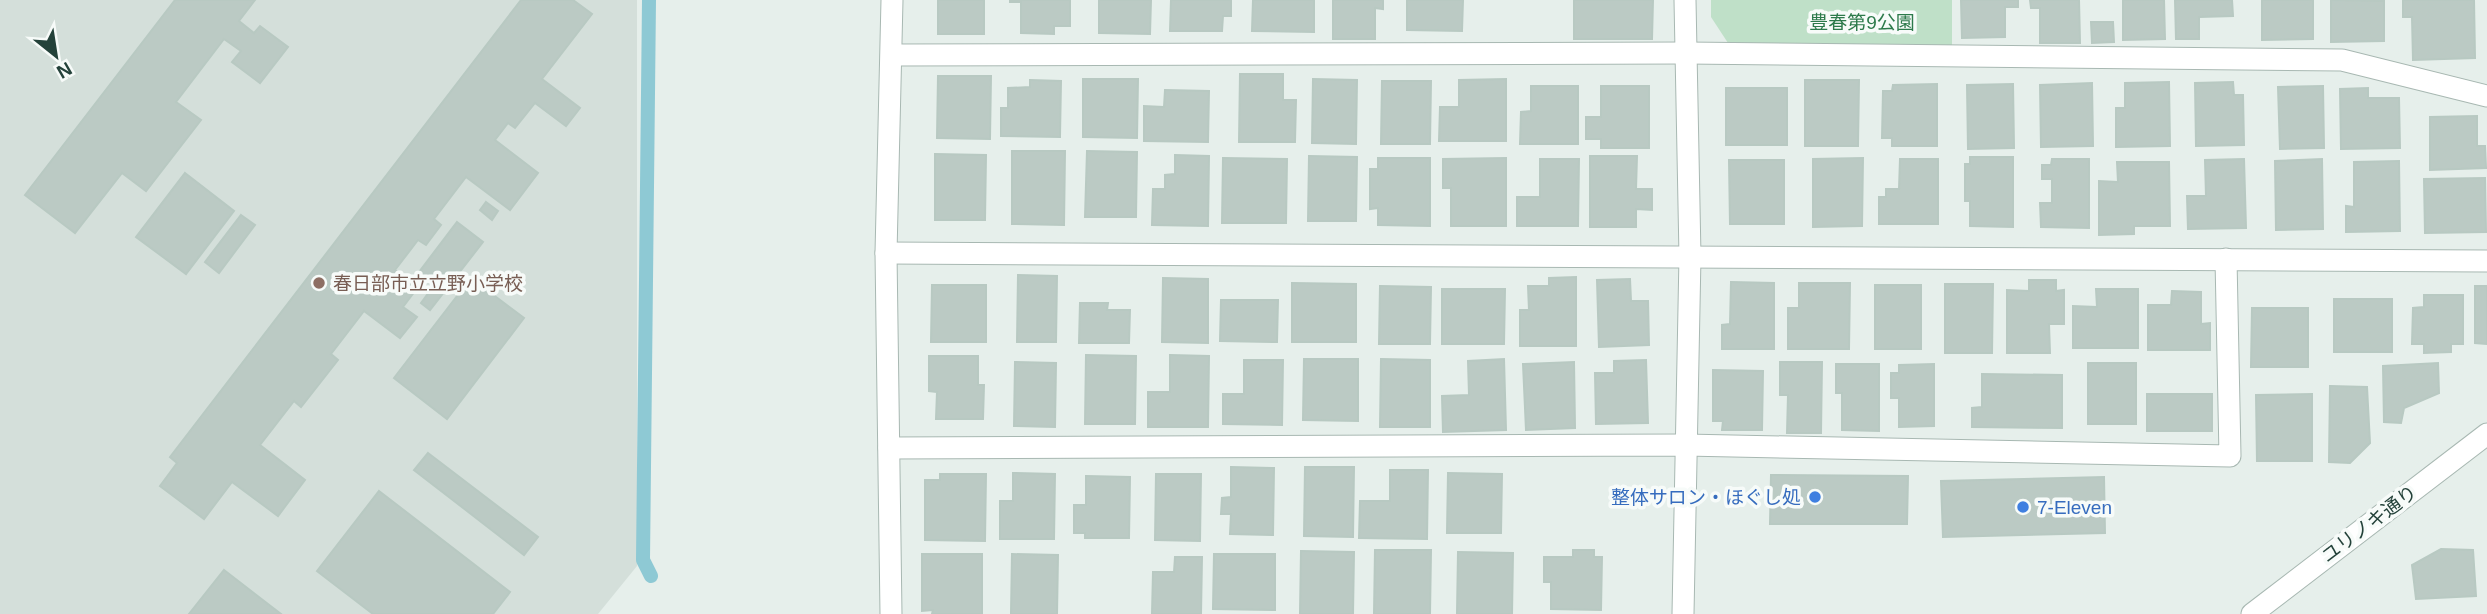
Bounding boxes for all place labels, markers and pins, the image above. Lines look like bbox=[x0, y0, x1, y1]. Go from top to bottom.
place label: 春日部市立立野小学校 bbox=[333, 273, 523, 294]
marker: 春日部市立立野小学校 bbox=[311, 275, 327, 291]
place label: 整体サロン・ほぐし処 bbox=[1611, 487, 1801, 508]
marker: 整体サロン・ほぐし処 bbox=[1807, 489, 1823, 505]
place label: 7-Eleven bbox=[2037, 497, 2112, 518]
marker: 7-Eleven bbox=[2015, 499, 2031, 515]

